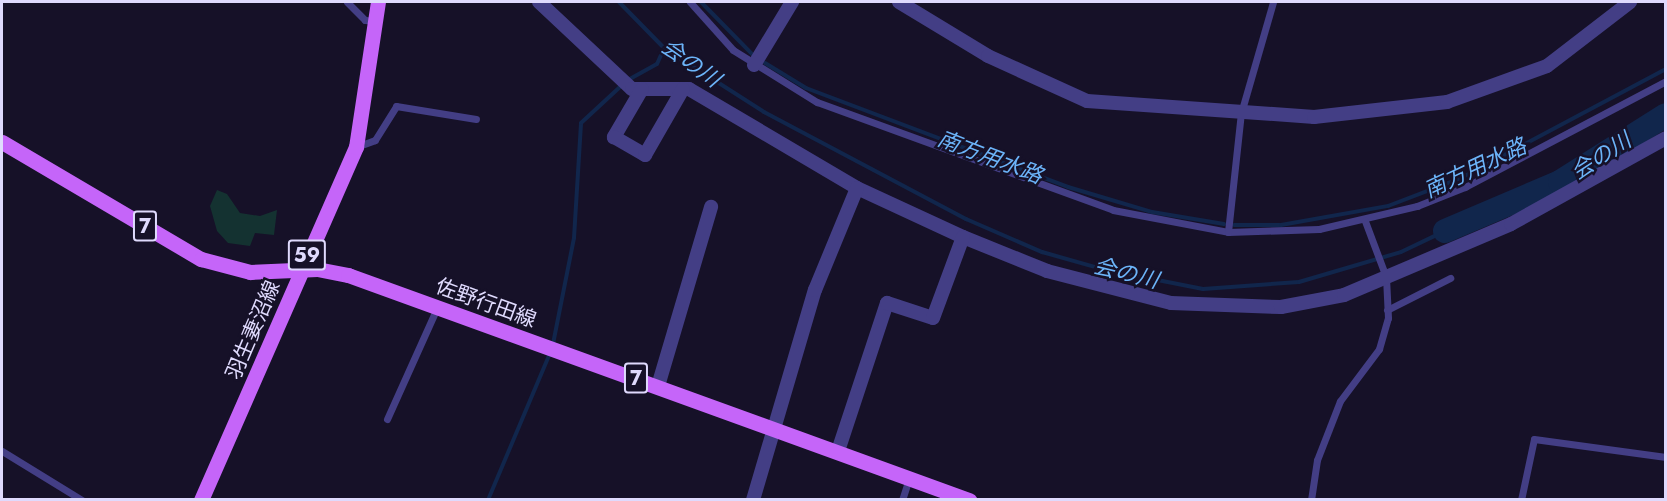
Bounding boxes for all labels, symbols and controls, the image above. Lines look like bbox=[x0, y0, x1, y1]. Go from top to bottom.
water label: 会の川 bbox=[656, 33, 726, 93]
water label: 南方用水路 bbox=[934, 125, 1046, 189]
water label: 会の川 bbox=[1566, 127, 1636, 185]
water label: 南方用水路 bbox=[1420, 133, 1530, 203]
road number: 7 bbox=[132, 209, 158, 243]
road number: 59 bbox=[288, 238, 326, 272]
water label: 会の川 bbox=[1091, 252, 1161, 294]
street label: 佐野行田線 bbox=[432, 273, 540, 333]
street label: 羽生妻沼線 bbox=[221, 277, 285, 383]
road number: 7 bbox=[622, 361, 650, 395]

